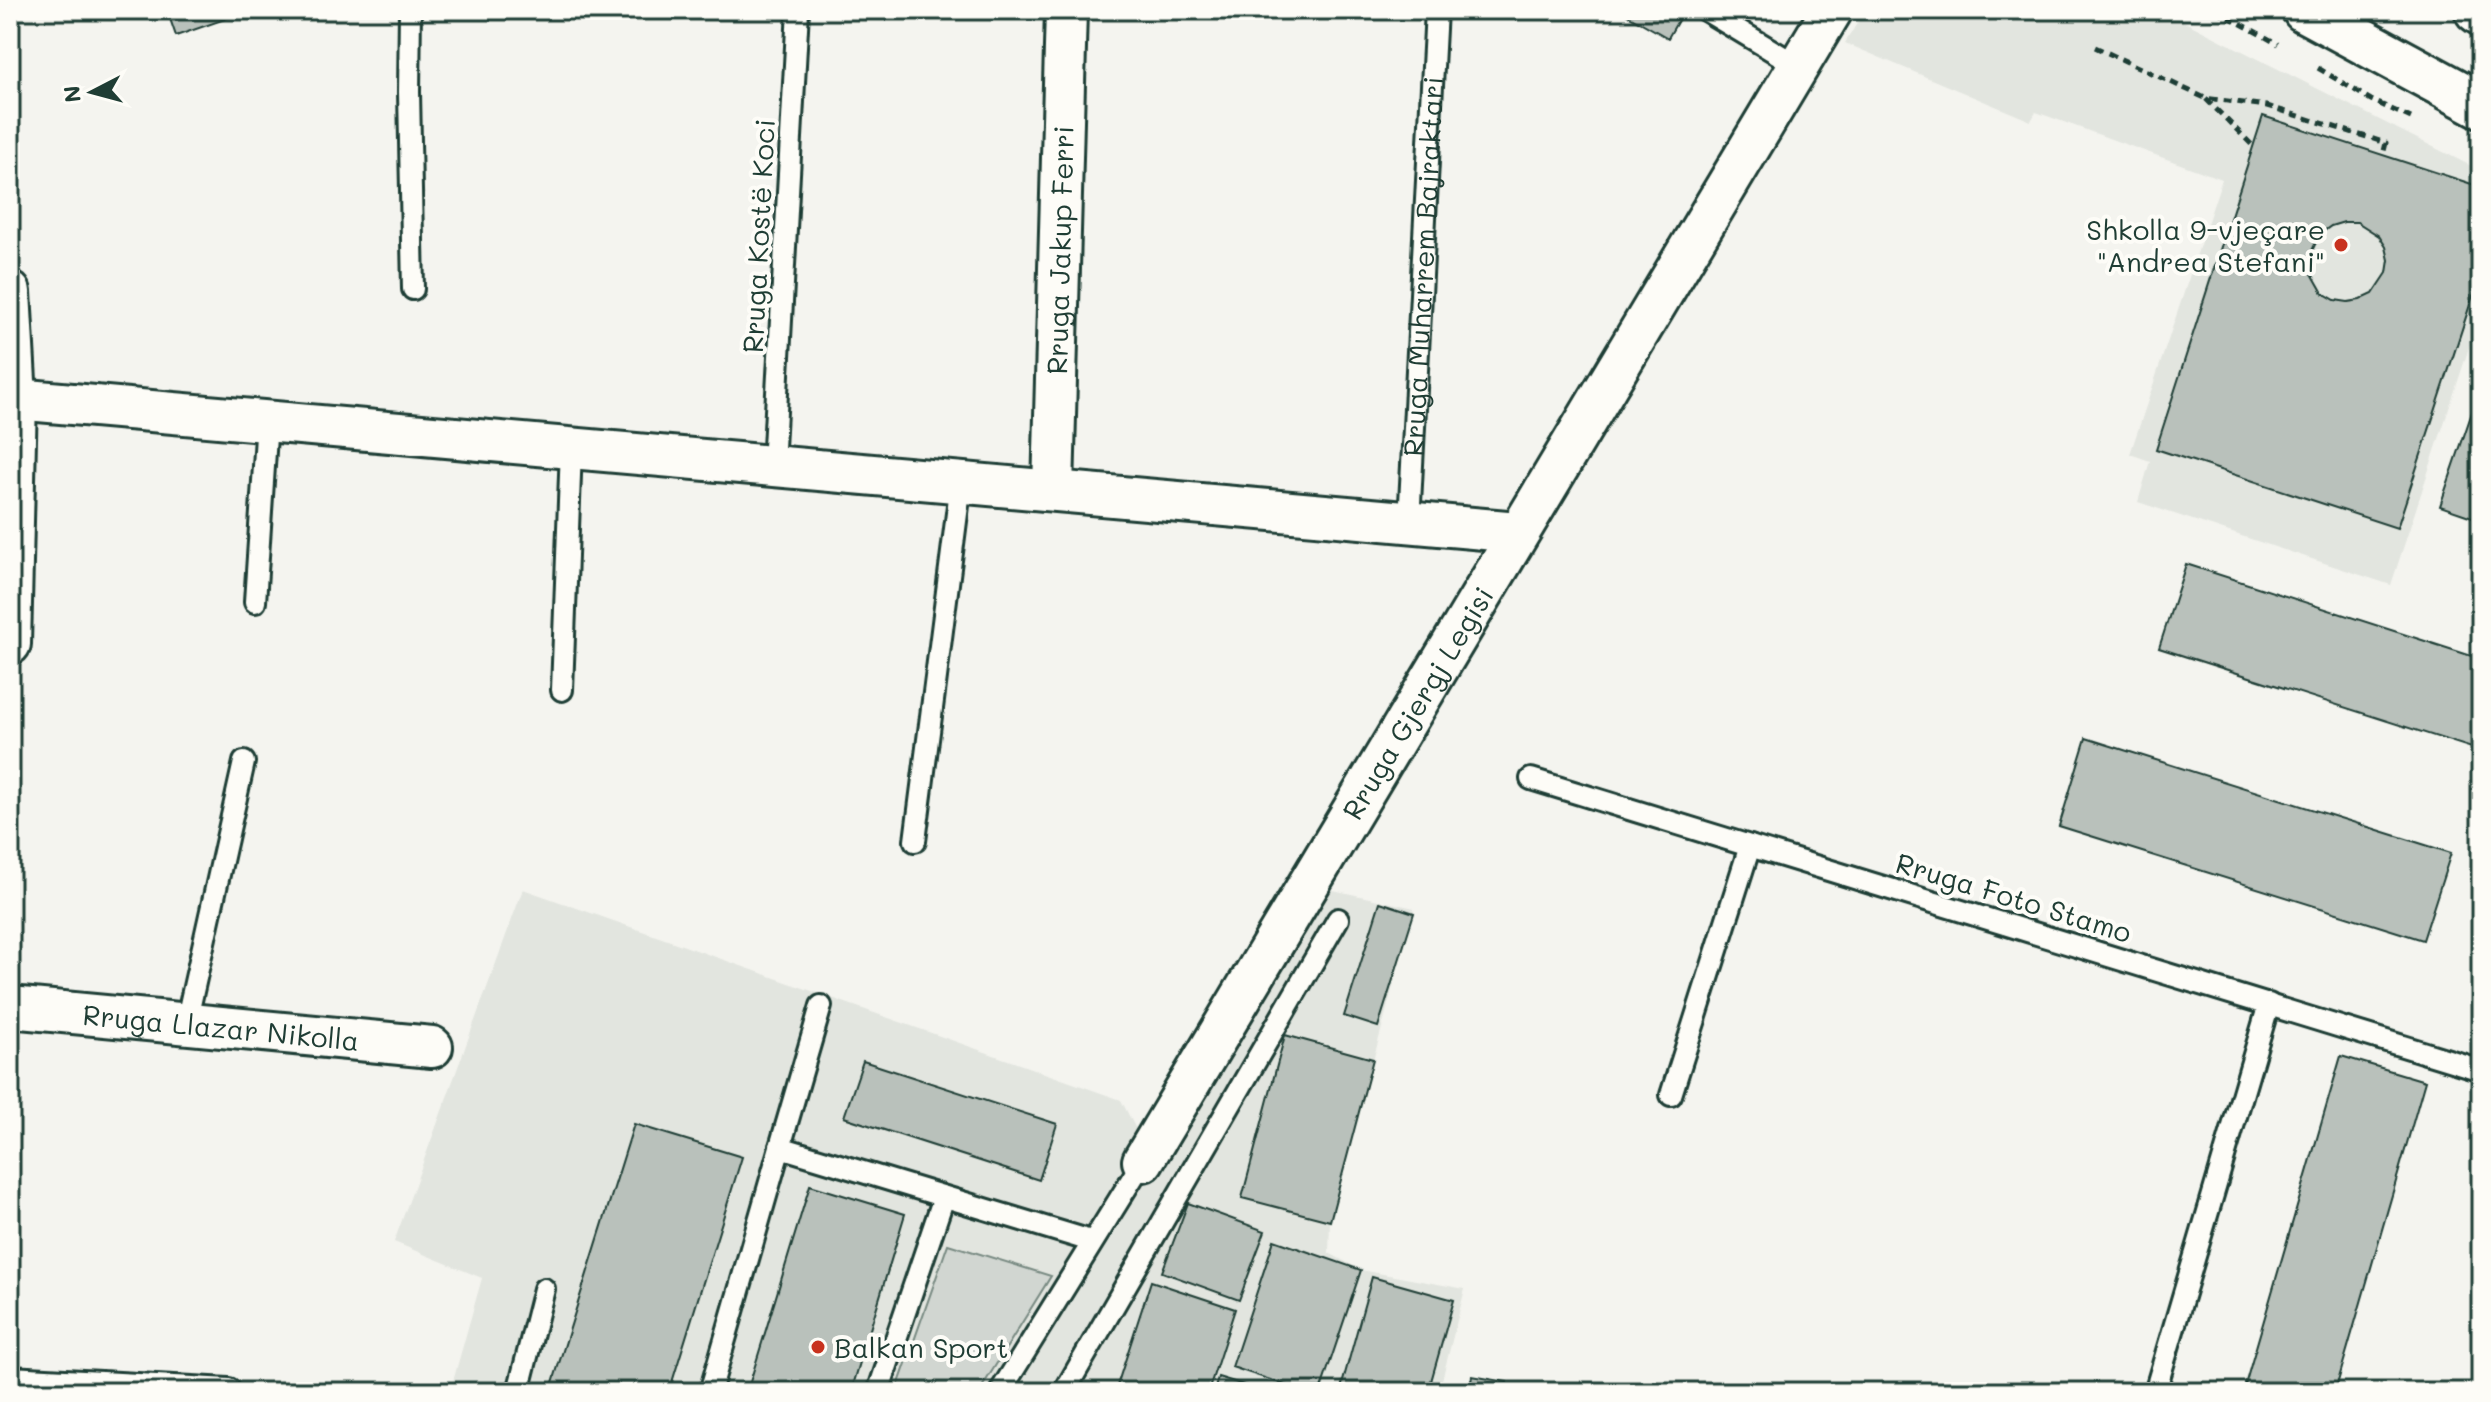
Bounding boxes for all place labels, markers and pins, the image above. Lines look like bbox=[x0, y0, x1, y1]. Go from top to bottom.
place label: Shkolla 9-vjeçare "Andrea Stefani" bbox=[2086, 211, 2325, 279]
marker: Shkolla 9-vjeçare "Andrea Stefani" bbox=[2332, 236, 2350, 254]
place label: Balkan Sport bbox=[834, 1329, 1009, 1365]
marker: Balkan Sport bbox=[809, 1338, 827, 1356]

